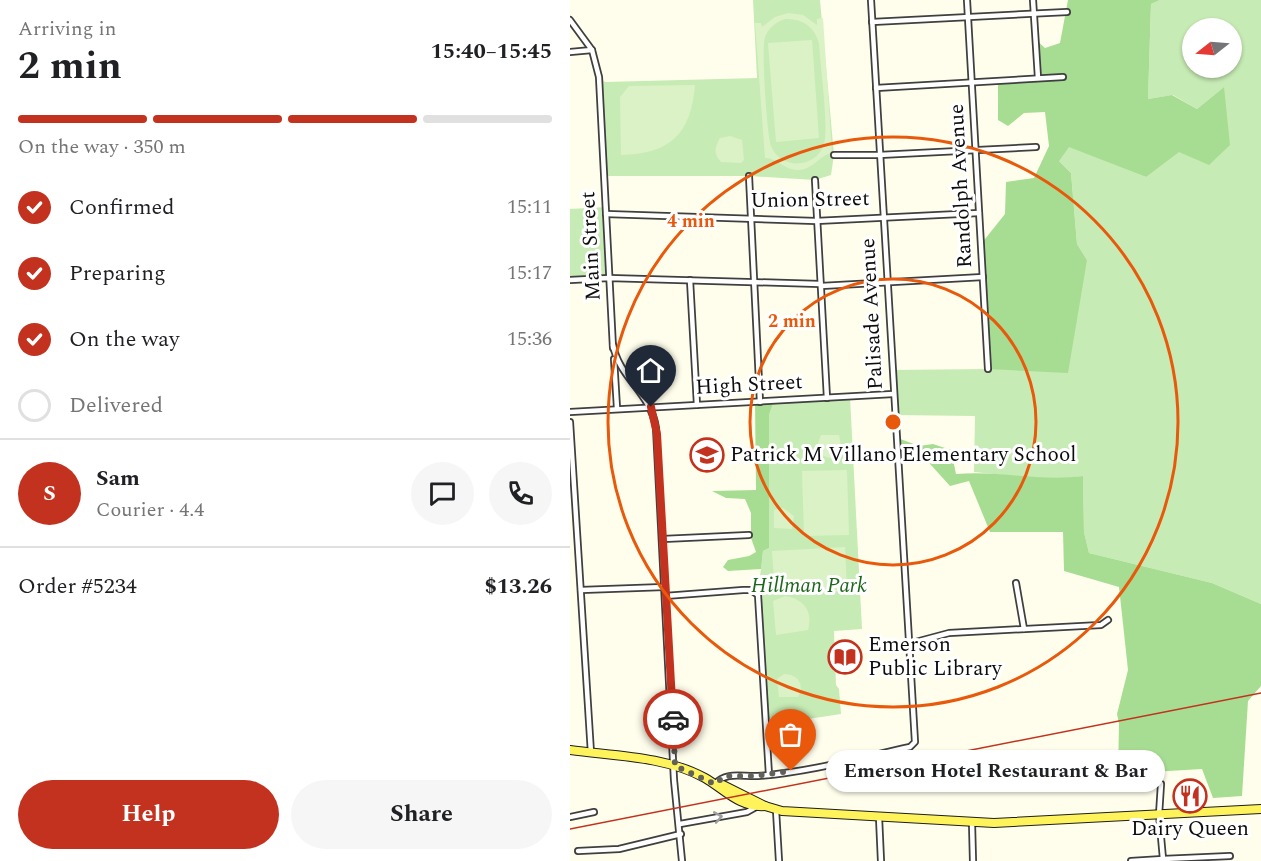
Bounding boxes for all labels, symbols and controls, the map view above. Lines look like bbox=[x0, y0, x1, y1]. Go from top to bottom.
text: Arriving in bbox=[18, 14, 116, 44]
north arrow bbox=[1182, 18, 1242, 78]
map controls bbox=[1182, 18, 1242, 78]
text: 15:40–15:45 bbox=[430, 35, 552, 68]
text: 2 min bbox=[18, 37, 122, 96]
street label: Randolph Avenue bbox=[941, 103, 981, 269]
text: On the way · 350 m bbox=[18, 132, 186, 162]
street label: Union Street bbox=[750, 183, 870, 217]
street label: Main Street bbox=[572, 190, 610, 302]
icon: check bbox=[18, 191, 51, 224]
text: Confirmed bbox=[69, 191, 175, 224]
text: 15:11 bbox=[507, 192, 552, 222]
text: 4 min bbox=[667, 208, 715, 235]
street label: Palisade Avenue bbox=[852, 237, 892, 391]
icon: check bbox=[18, 257, 51, 290]
text: Preparing bbox=[69, 257, 166, 290]
text: 15:17 bbox=[507, 258, 552, 288]
text: 2 min bbox=[768, 308, 816, 335]
icon: check bbox=[18, 323, 51, 356]
text: On the way bbox=[69, 323, 180, 356]
text: 15:36 bbox=[507, 324, 552, 354]
pin bbox=[625, 345, 676, 407]
icon: home bbox=[634, 354, 667, 387]
street label: High Street bbox=[695, 366, 803, 404]
text: Delivered bbox=[69, 389, 163, 422]
centre of rings bbox=[883, 412, 903, 432]
school or university icon: Patrick M Villano Elementary School bbox=[689, 437, 725, 473]
place label: Patrick M Villano Elementary School bbox=[730, 439, 1076, 471]
text: Sam bbox=[96, 462, 140, 495]
button: chat bbox=[411, 462, 474, 525]
button: phone bbox=[489, 462, 552, 525]
text: S bbox=[43, 477, 56, 510]
text: Courier · 4.4 bbox=[96, 495, 204, 525]
text: Order #5234 bbox=[18, 570, 137, 603]
text: $13.26 bbox=[484, 570, 552, 603]
park label: Hillman Park bbox=[751, 570, 867, 602]
place label: Emerson Public Library bbox=[868, 629, 1003, 685]
library icon: Emerson Public Library bbox=[827, 639, 863, 675]
courier bbox=[643, 689, 703, 749]
icon: car bbox=[657, 703, 690, 736]
pin bbox=[765, 709, 816, 771]
icon: bag bbox=[774, 718, 807, 751]
callout: Emerson Hotel Restaurant & Bar bbox=[827, 750, 1166, 792]
text: Emerson Hotel Restaurant & Bar bbox=[843, 756, 1148, 786]
restaurant icon: Dairy Queen bbox=[1172, 778, 1208, 814]
button: Help bbox=[18, 780, 279, 849]
button: Share bbox=[291, 780, 552, 849]
one-way arrow bbox=[713, 811, 723, 824]
place label: Dairy Queen bbox=[1131, 813, 1249, 845]

